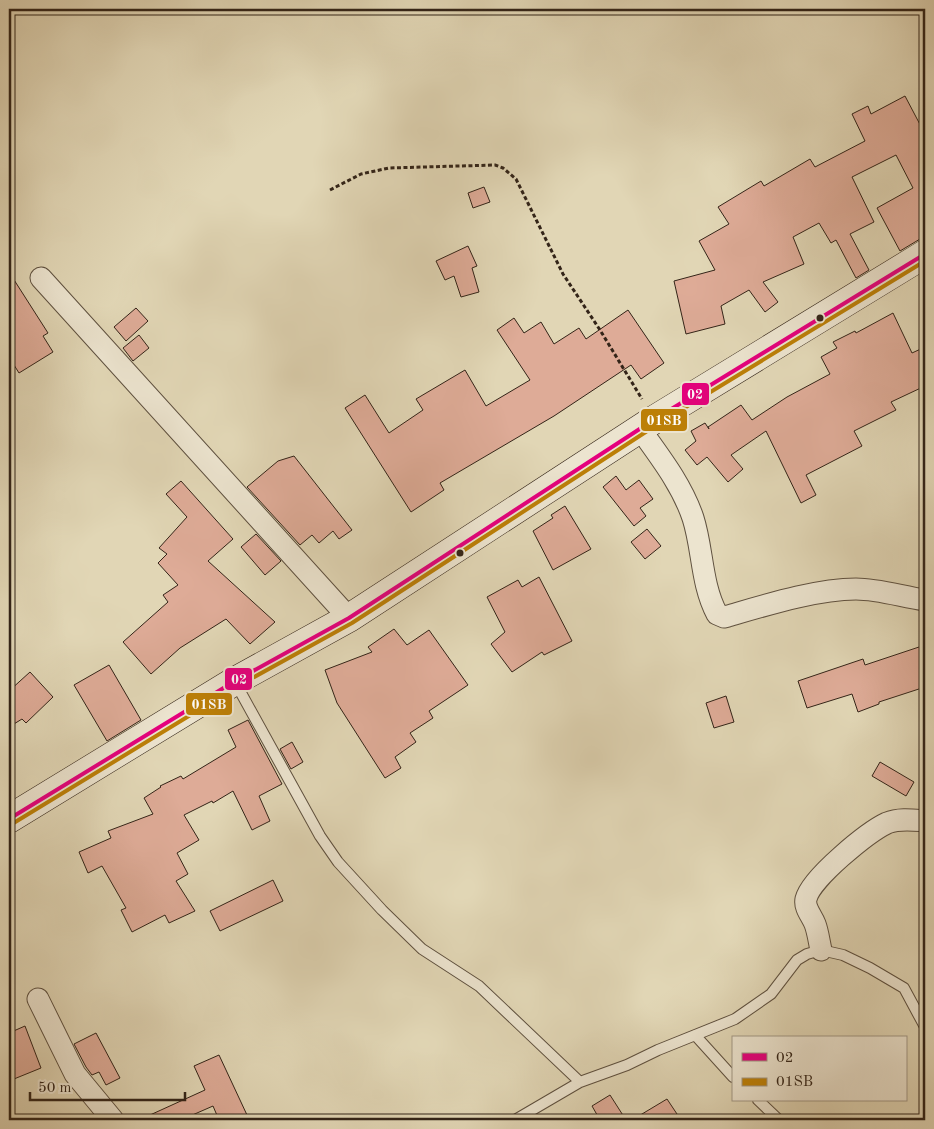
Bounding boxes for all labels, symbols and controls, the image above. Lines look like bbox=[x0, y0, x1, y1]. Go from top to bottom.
unlabelled marker bbox=[815, 313, 825, 323]
line badge: 02 bbox=[681, 382, 710, 406]
text: 02 bbox=[687, 388, 703, 402]
line badge: 01SB bbox=[640, 408, 688, 432]
text: 01SB bbox=[647, 414, 681, 428]
unlabelled marker bbox=[455, 548, 465, 558]
line badge: 02 bbox=[224, 667, 253, 691]
text: 02 bbox=[231, 673, 247, 687]
line badge: 01SB bbox=[185, 692, 233, 716]
text: 01SB bbox=[192, 698, 226, 712]
legend bbox=[732, 1036, 906, 1102]
text: 02 bbox=[776, 1051, 793, 1066]
scale bar bbox=[30, 1069, 185, 1101]
text: 01SB bbox=[776, 1075, 813, 1090]
text: 50 m bbox=[38, 1081, 72, 1096]

